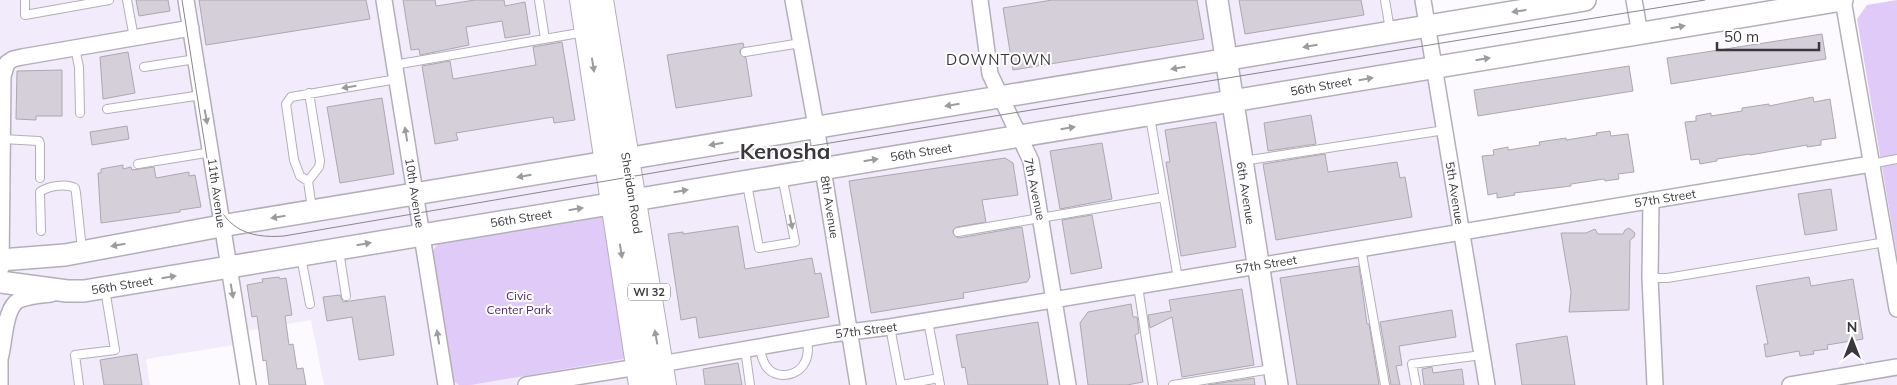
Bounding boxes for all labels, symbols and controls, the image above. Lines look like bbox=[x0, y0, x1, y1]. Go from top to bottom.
one-way arrow bbox=[1511, 7, 1527, 15]
scale bar bbox=[1717, 20, 1820, 52]
one-way arrow bbox=[1670, 23, 1686, 31]
text: 50 m bbox=[1724, 27, 1759, 46]
one-way arrow bbox=[1302, 42, 1318, 50]
district label: DOWNTOWN bbox=[946, 50, 1052, 69]
one-way arrow bbox=[1475, 55, 1491, 63]
one-way arrow bbox=[589, 58, 597, 74]
one-way arrow bbox=[1170, 64, 1186, 72]
street label: 56th Street bbox=[1289, 73, 1353, 99]
one-way arrow bbox=[1359, 74, 1375, 82]
one-way arrow bbox=[340, 83, 356, 91]
one-way arrow bbox=[944, 101, 960, 109]
one-way arrow bbox=[202, 110, 210, 126]
one-way arrow bbox=[1060, 124, 1076, 132]
one-way arrow bbox=[401, 126, 409, 142]
district label: Kenosha bbox=[740, 137, 830, 165]
one-way arrow bbox=[708, 140, 724, 148]
street label: 56th Street bbox=[889, 140, 953, 164]
street label: Sheridan Road bbox=[618, 151, 646, 235]
one-way arrow bbox=[864, 155, 880, 163]
street label: 7th Avenue bbox=[1021, 156, 1049, 222]
street label: 11th Avenue bbox=[205, 157, 229, 229]
street label: 10th Avenue bbox=[402, 157, 428, 229]
street label: 6th Avenue bbox=[1234, 161, 1258, 225]
street label: 5th Avenue bbox=[1443, 161, 1467, 225]
one-way arrow bbox=[516, 173, 532, 181]
street label: 8th Avenue bbox=[818, 175, 842, 239]
street label: 57th Street bbox=[1633, 186, 1697, 210]
one-way arrow bbox=[674, 187, 690, 195]
one-way arrow bbox=[569, 204, 585, 212]
street label: 56th Street bbox=[489, 206, 553, 230]
one-way arrow bbox=[269, 213, 285, 221]
one-way arrow bbox=[787, 215, 795, 231]
one-way arrow bbox=[357, 240, 373, 248]
one-way arrow bbox=[110, 241, 125, 249]
one-way arrow bbox=[617, 243, 625, 259]
street label: 57th Street bbox=[1234, 252, 1298, 276]
street label: 56th Street bbox=[90, 273, 154, 297]
one-way arrow bbox=[162, 273, 178, 281]
one-way arrow bbox=[229, 283, 237, 299]
road number: WI 32 bbox=[628, 284, 670, 300]
park label: Civic Center Park bbox=[487, 288, 552, 317]
north arrow bbox=[1827, 315, 1877, 365]
text: N bbox=[1847, 318, 1857, 336]
street label: 57th Street bbox=[834, 319, 898, 341]
one-way arrow bbox=[434, 328, 442, 344]
one-way arrow bbox=[652, 328, 660, 344]

